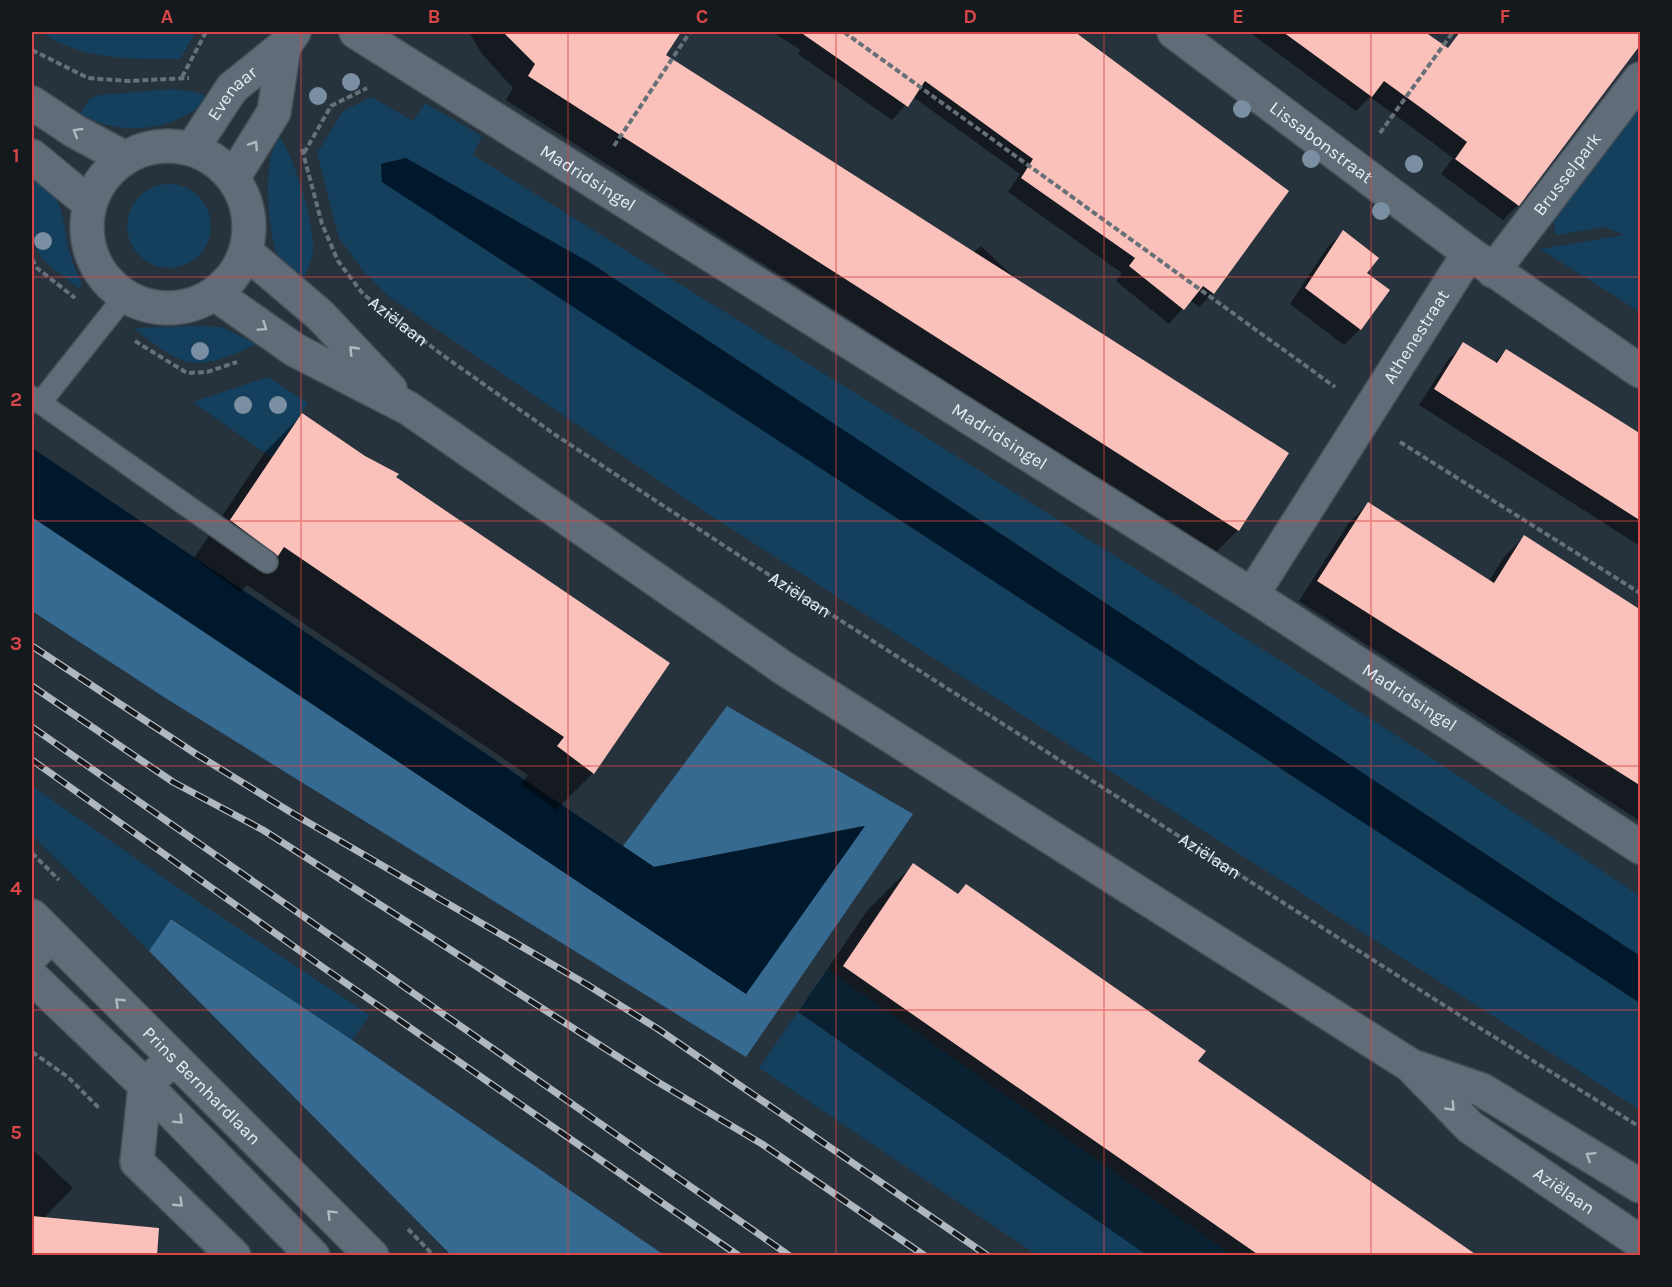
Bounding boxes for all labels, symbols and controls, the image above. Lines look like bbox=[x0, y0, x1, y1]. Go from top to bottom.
text: A bbox=[161, 5, 174, 28]
text: B bbox=[428, 5, 440, 28]
text: C bbox=[696, 5, 708, 28]
text: D bbox=[963, 5, 977, 28]
text: E bbox=[1232, 5, 1244, 28]
text: F bbox=[1500, 5, 1511, 28]
street label: Evenaar bbox=[203, 61, 262, 125]
street label: Lissabonstraat bbox=[1265, 97, 1377, 188]
one-way arrow bbox=[73, 128, 83, 140]
street label: Brusselpark bbox=[1528, 128, 1606, 220]
street label: Madridsingel bbox=[536, 140, 640, 216]
one-way arrow bbox=[246, 141, 258, 151]
text: 1 bbox=[12, 144, 20, 167]
street label: Athenestraat bbox=[1378, 285, 1454, 388]
street label: Aziëlaan bbox=[364, 291, 433, 351]
one-way arrow bbox=[256, 320, 267, 331]
one-way arrow bbox=[349, 347, 360, 357]
text: 2 bbox=[10, 388, 22, 411]
street label: Madridsingel bbox=[948, 398, 1051, 475]
street label: Aziëlaan bbox=[765, 567, 835, 622]
text: 3 bbox=[10, 632, 22, 655]
street label: Madridsingel bbox=[1358, 658, 1461, 736]
street label: Aziëlaan bbox=[1175, 828, 1245, 884]
text: 4 bbox=[10, 877, 22, 900]
one-way arrow bbox=[115, 998, 126, 1009]
street label: Prins Bernhardlaan bbox=[138, 1022, 265, 1149]
one-way arrow bbox=[1444, 1101, 1455, 1111]
one-way arrow bbox=[171, 1112, 182, 1123]
text: 5 bbox=[10, 1121, 22, 1144]
one-way arrow bbox=[1586, 1151, 1596, 1163]
street label: Aziëlaan bbox=[1529, 1162, 1599, 1219]
one-way arrow bbox=[172, 1195, 183, 1206]
one-way arrow bbox=[327, 1211, 338, 1221]

